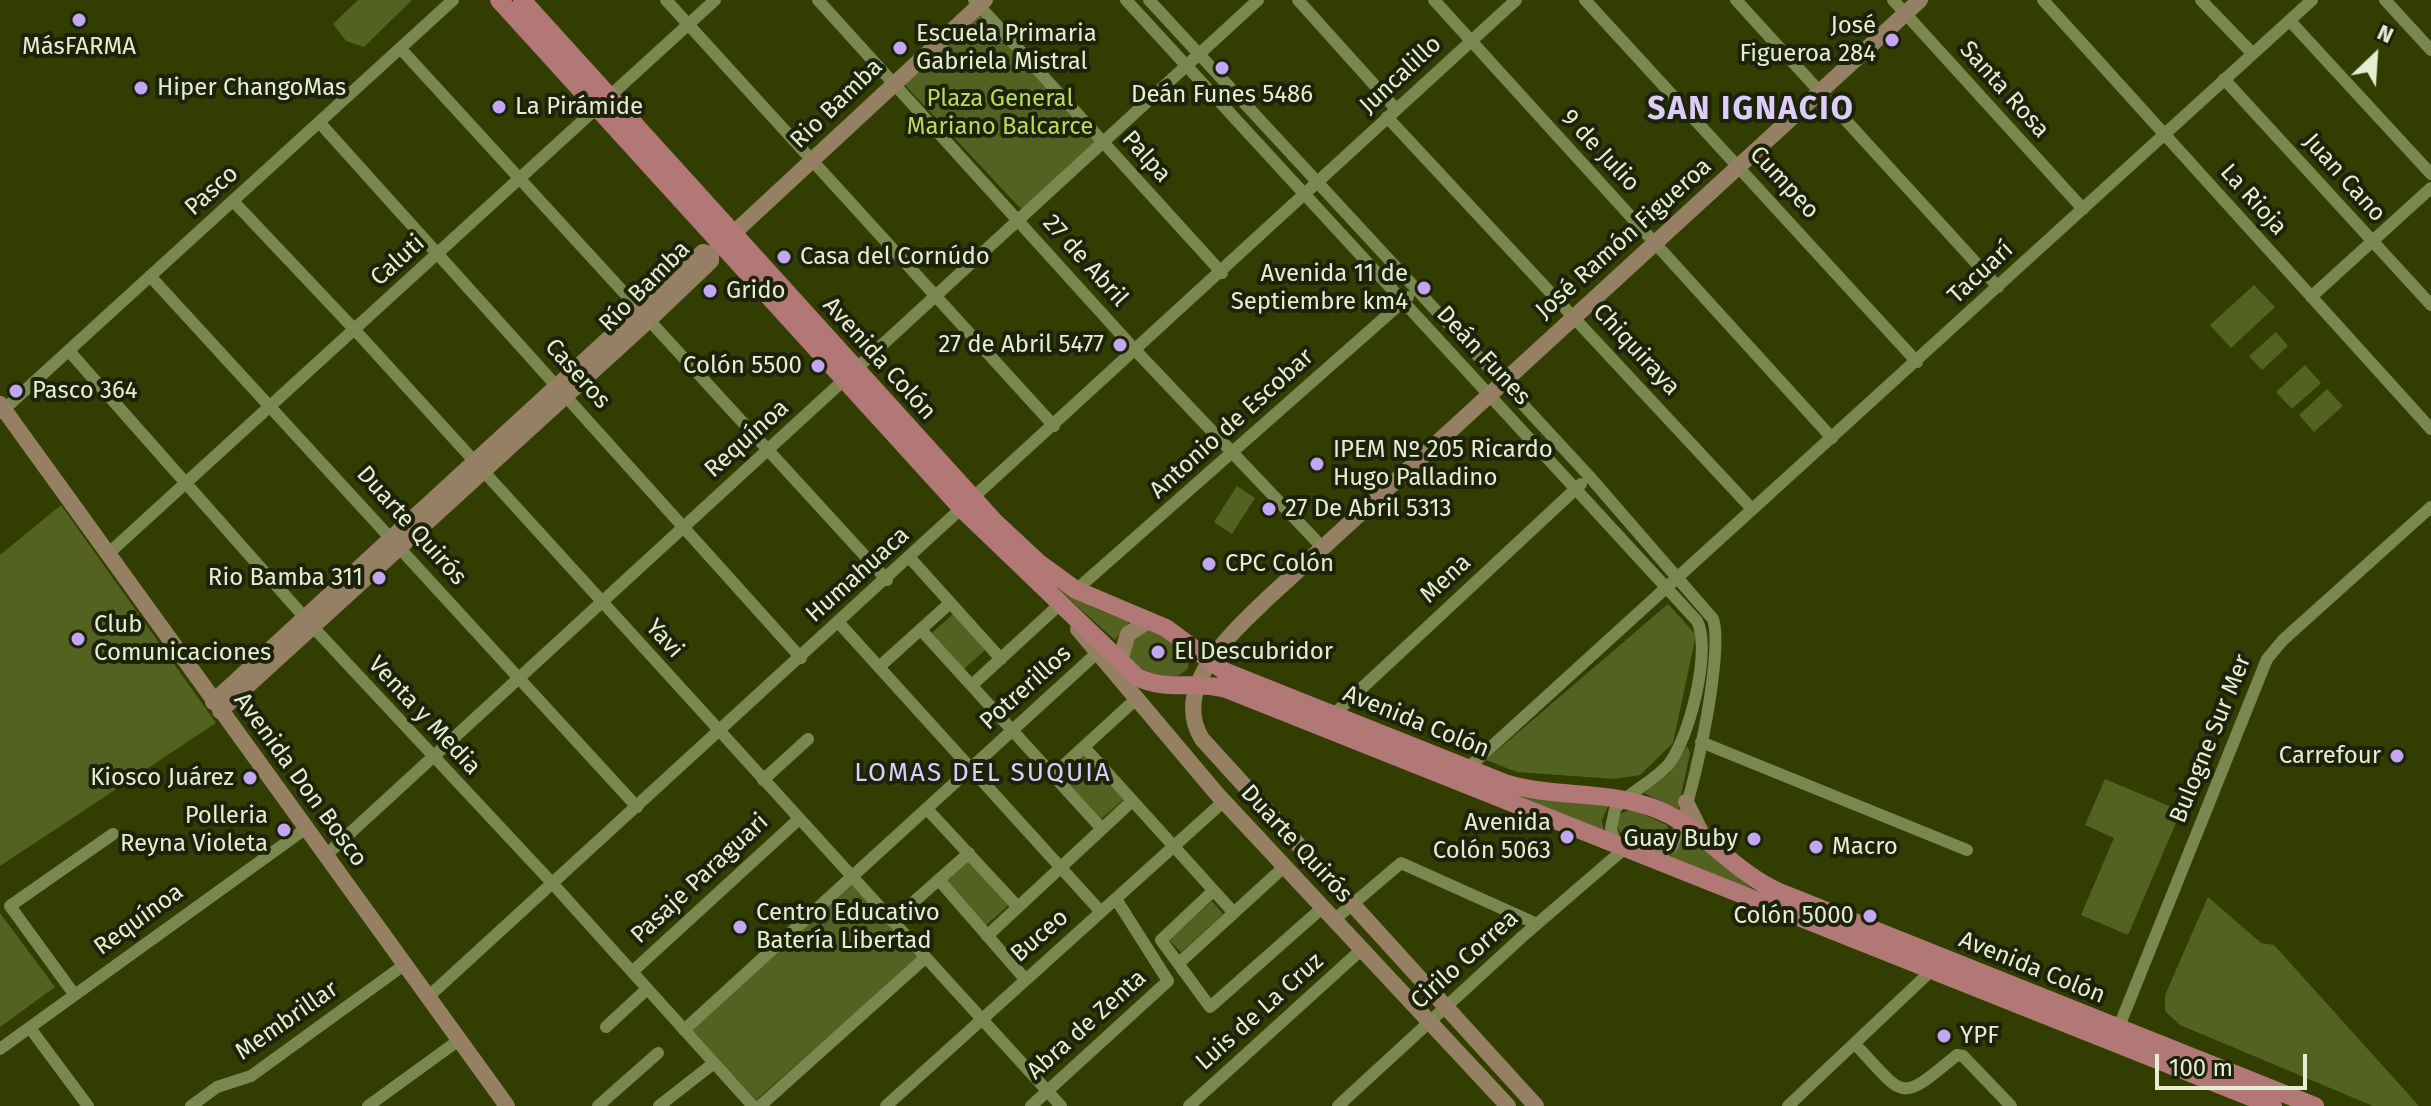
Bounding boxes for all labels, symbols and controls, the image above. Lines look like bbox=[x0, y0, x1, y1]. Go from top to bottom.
marker: MásFARMA bbox=[70, 11, 88, 29]
place label: José Figueroa 284 bbox=[1739, 12, 1876, 68]
north arrow bbox=[2335, 16, 2415, 96]
text: N bbox=[2373, 18, 2398, 49]
place label: Escuela Primaria Gabriela Mistral bbox=[916, 20, 1097, 76]
street label: Juncalillo bbox=[1354, 30, 1448, 120]
marker: José Figueroa 284 bbox=[1883, 31, 1901, 49]
place label: MásFARMA bbox=[22, 33, 136, 61]
street label: Santa Rosa bbox=[1953, 36, 2055, 144]
marker: Escuela Primaria Gabriela Mistral bbox=[891, 39, 909, 57]
street label: Rio Bamba bbox=[785, 53, 889, 155]
marker: Deán Funes 5486 bbox=[1213, 59, 1231, 77]
place label: Hiper ChangoMas bbox=[157, 74, 346, 102]
marker: Hiper ChangoMas bbox=[132, 79, 150, 97]
place label: Deán Funes 5486 bbox=[1131, 81, 1313, 109]
park label: Plaza General Mariano Balcarce bbox=[907, 85, 1093, 141]
district label: SAN IGNACIO bbox=[1647, 91, 1855, 129]
place label: La Pirámide bbox=[515, 93, 643, 121]
marker: La Pirámide bbox=[490, 98, 508, 116]
street label: 9 de Julio bbox=[1555, 104, 1645, 198]
street label: Palpa bbox=[1115, 125, 1177, 189]
street label: Juan Cano bbox=[2297, 128, 2391, 228]
street label: Cumpeo bbox=[1743, 141, 1825, 225]
street label: José Ramón Figueroa bbox=[1530, 152, 1718, 326]
street label: La Rioja bbox=[2213, 158, 2293, 242]
street label: Pasco bbox=[179, 160, 245, 222]
street label: 27 de Abril bbox=[1036, 209, 1134, 313]
street label: Caluti bbox=[365, 229, 431, 293]
street label: Río Bamba bbox=[593, 235, 697, 339]
street label: Tacuarí bbox=[1942, 236, 2020, 310]
place label: Casa del Cornúdo bbox=[800, 243, 990, 271]
marker: Casa del Cornúdo bbox=[775, 248, 793, 266]
place label: Avenida 11 de Septiembre km4 bbox=[1231, 260, 1408, 316]
place label: Grido bbox=[726, 277, 786, 305]
marker: Avenida 11 de Septiembre km4 bbox=[1415, 279, 1433, 297]
marker: Grido bbox=[701, 282, 719, 300]
street label: Avenida Colón bbox=[816, 292, 942, 426]
street label: Chiquiraya bbox=[1586, 298, 1686, 402]
street label: Deán Funes bbox=[1430, 300, 1536, 412]
place label: 27 de Abril 5477 bbox=[939, 331, 1104, 359]
street label: Caseros bbox=[538, 333, 616, 415]
marker: 27 de Abril 5477 bbox=[1111, 336, 1129, 354]
street label: Antonio de Escobar bbox=[1144, 343, 1320, 505]
place label: Colón 5500 bbox=[683, 352, 802, 380]
marker: Colón 5500 bbox=[809, 357, 827, 375]
place label: Pasco 364 bbox=[32, 377, 138, 405]
marker: Pasco 364 bbox=[7, 382, 25, 400]
street label: Requínoa bbox=[699, 394, 795, 484]
place label: IPEM Nº 205 Ricardo Hugo Palladino bbox=[1333, 436, 1553, 492]
marker: IPEM Nº 205 Ricardo Hugo Palladino bbox=[1308, 455, 1326, 473]
street label: Duarte Quirós bbox=[350, 460, 472, 592]
place label: 27 De Abril 5313 bbox=[1285, 495, 1452, 523]
marker: 27 De Abril 5313 bbox=[1260, 500, 1278, 518]
street label: Humahuaca bbox=[800, 521, 916, 629]
street label: Mena bbox=[1415, 548, 1477, 610]
place label: CPC Colón bbox=[1225, 550, 1334, 578]
marker: CPC Colón bbox=[1200, 555, 1218, 573]
place label: Rio Bamba 311 bbox=[208, 564, 363, 592]
marker: Rio Bamba 311 bbox=[370, 569, 388, 587]
place label: Club Comunicaciones bbox=[94, 611, 271, 667]
street label: Yavi bbox=[639, 614, 689, 664]
marker: Club Comunicaciones bbox=[69, 630, 87, 648]
place label: El Descubridor bbox=[1174, 638, 1333, 666]
street label: Potrerillos bbox=[974, 640, 1078, 736]
marker: El Descubridor bbox=[1149, 643, 1167, 661]
street label: Venta y Media bbox=[362, 651, 486, 781]
street label: Bulogne Sur Mer bbox=[2164, 651, 2258, 827]
street label: Avenida Colón bbox=[1339, 680, 1493, 764]
street label: Avenida Don Bosco bbox=[227, 687, 373, 873]
place label: Carrefour bbox=[2279, 742, 2381, 770]
marker: Carrefour bbox=[2388, 747, 2406, 765]
district label: LOMAS DEL SUQUIA bbox=[854, 758, 1112, 790]
place label: Kiosco Juárez bbox=[90, 764, 234, 792]
marker: Kiosco Juárez bbox=[241, 769, 259, 787]
street label: Duarte Quirós bbox=[1234, 779, 1358, 909]
place label: Polleria Reyna Violeta bbox=[120, 802, 268, 858]
street label: Pasaje Paraguari bbox=[625, 808, 775, 950]
place label: Avenida Colón 5063 bbox=[1433, 809, 1551, 865]
marker: Polleria Reyna Violeta bbox=[275, 821, 293, 839]
place label: Guay Buby bbox=[1623, 825, 1738, 853]
marker: Avenida Colón 5063 bbox=[1558, 828, 1576, 846]
marker: Guay Buby bbox=[1745, 830, 1763, 848]
place label: Macro bbox=[1832, 833, 1898, 861]
marker: Macro bbox=[1807, 838, 1825, 856]
street label: Requínoa bbox=[89, 878, 189, 962]
place label: Centro Educativo Batería Libertad bbox=[756, 899, 940, 955]
place label: Colón 5000 bbox=[1733, 902, 1854, 930]
street label: Buceo bbox=[1005, 903, 1075, 969]
street label: Cirilo Correa bbox=[1405, 904, 1525, 1016]
marker: Colón 5000 bbox=[1861, 907, 1879, 925]
marker: Centro Educativo Batería Libertad bbox=[731, 918, 749, 936]
street label: Avenida Colón bbox=[1955, 926, 2109, 1010]
street label: Luis de La Cruz bbox=[1190, 947, 1330, 1077]
street label: Abra de Zenta bbox=[1022, 964, 1152, 1086]
street label: Membrillar bbox=[230, 975, 344, 1067]
place label: YPF bbox=[1960, 1022, 1999, 1050]
marker: YPF bbox=[1935, 1027, 1953, 1045]
scale bar bbox=[2159, 1038, 2311, 1088]
text: 100 m bbox=[2169, 1054, 2233, 1082]

